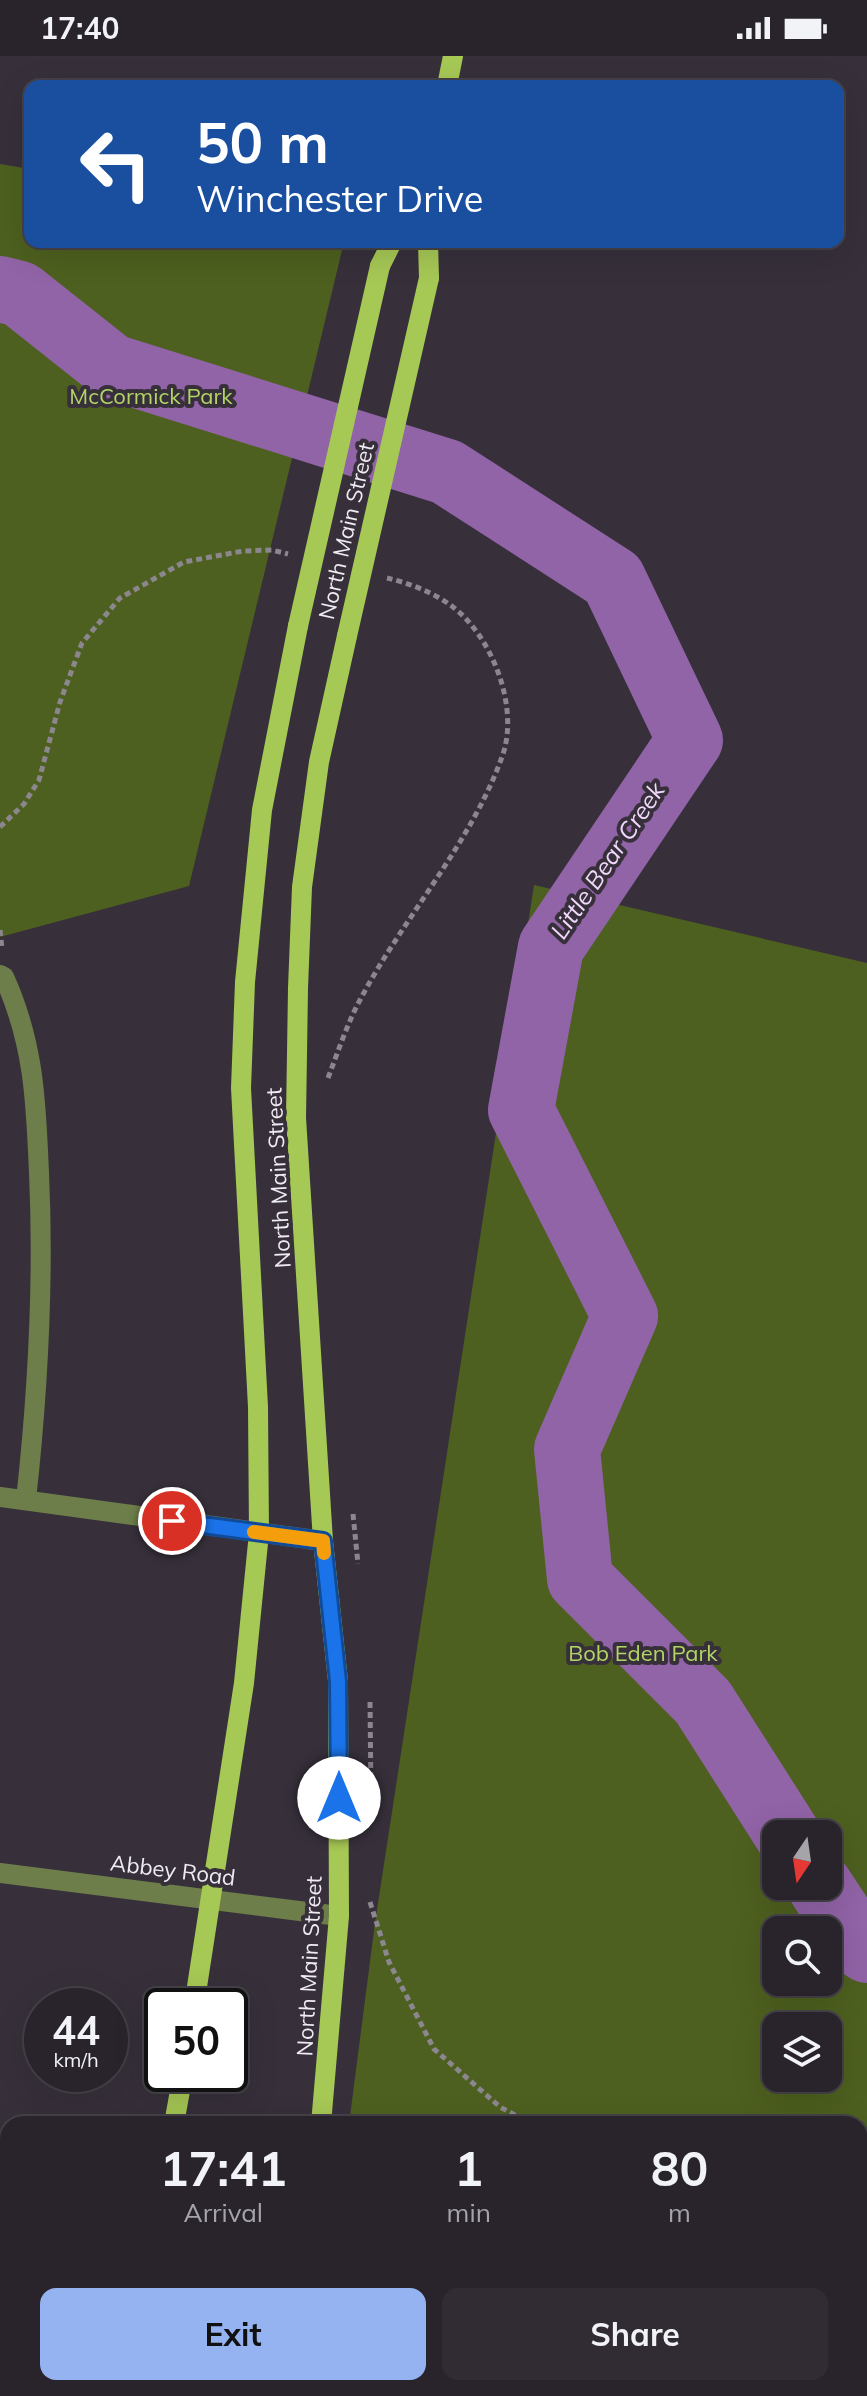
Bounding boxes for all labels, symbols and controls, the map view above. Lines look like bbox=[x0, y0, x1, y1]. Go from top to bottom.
text: 17:40 bbox=[40, 9, 119, 47]
text: 50 m bbox=[196, 107, 329, 177]
icon: left bbox=[64, 112, 168, 216]
text: Winchester Drive bbox=[196, 176, 483, 221]
park label: McCormick Park bbox=[69, 382, 233, 410]
street label: North Main Street bbox=[312, 440, 380, 622]
water label: Little Bear Creek bbox=[544, 776, 671, 944]
street label: North Main Street bbox=[259, 1087, 297, 1269]
pin bbox=[138, 1487, 206, 1555]
icon: arrive bbox=[150, 1499, 194, 1543]
park label: Bob Eden Park bbox=[568, 1639, 718, 1667]
position arrow bbox=[297, 1756, 381, 1840]
north arrow bbox=[762, 1820, 842, 1900]
map controls bbox=[762, 1820, 842, 2092]
street label: Abbey Road bbox=[109, 1848, 237, 1892]
street label: North Main Street bbox=[290, 1875, 328, 2057]
button: search bbox=[762, 1916, 842, 1996]
speed limit sign: 50 bbox=[144, 1988, 248, 2092]
text: 44 bbox=[52, 2005, 100, 2055]
button: layers bbox=[762, 2012, 842, 2092]
text: km/h bbox=[53, 2047, 99, 2072]
text: 17:41 bbox=[160, 2138, 287, 2198]
text: 1 bbox=[454, 2138, 483, 2198]
text: 80 bbox=[651, 2138, 708, 2198]
text: Arrival bbox=[184, 2196, 263, 2229]
text: min bbox=[447, 2196, 491, 2229]
text: m bbox=[668, 2196, 691, 2229]
button: Exit bbox=[40, 2288, 426, 2380]
button: Share bbox=[442, 2288, 828, 2380]

